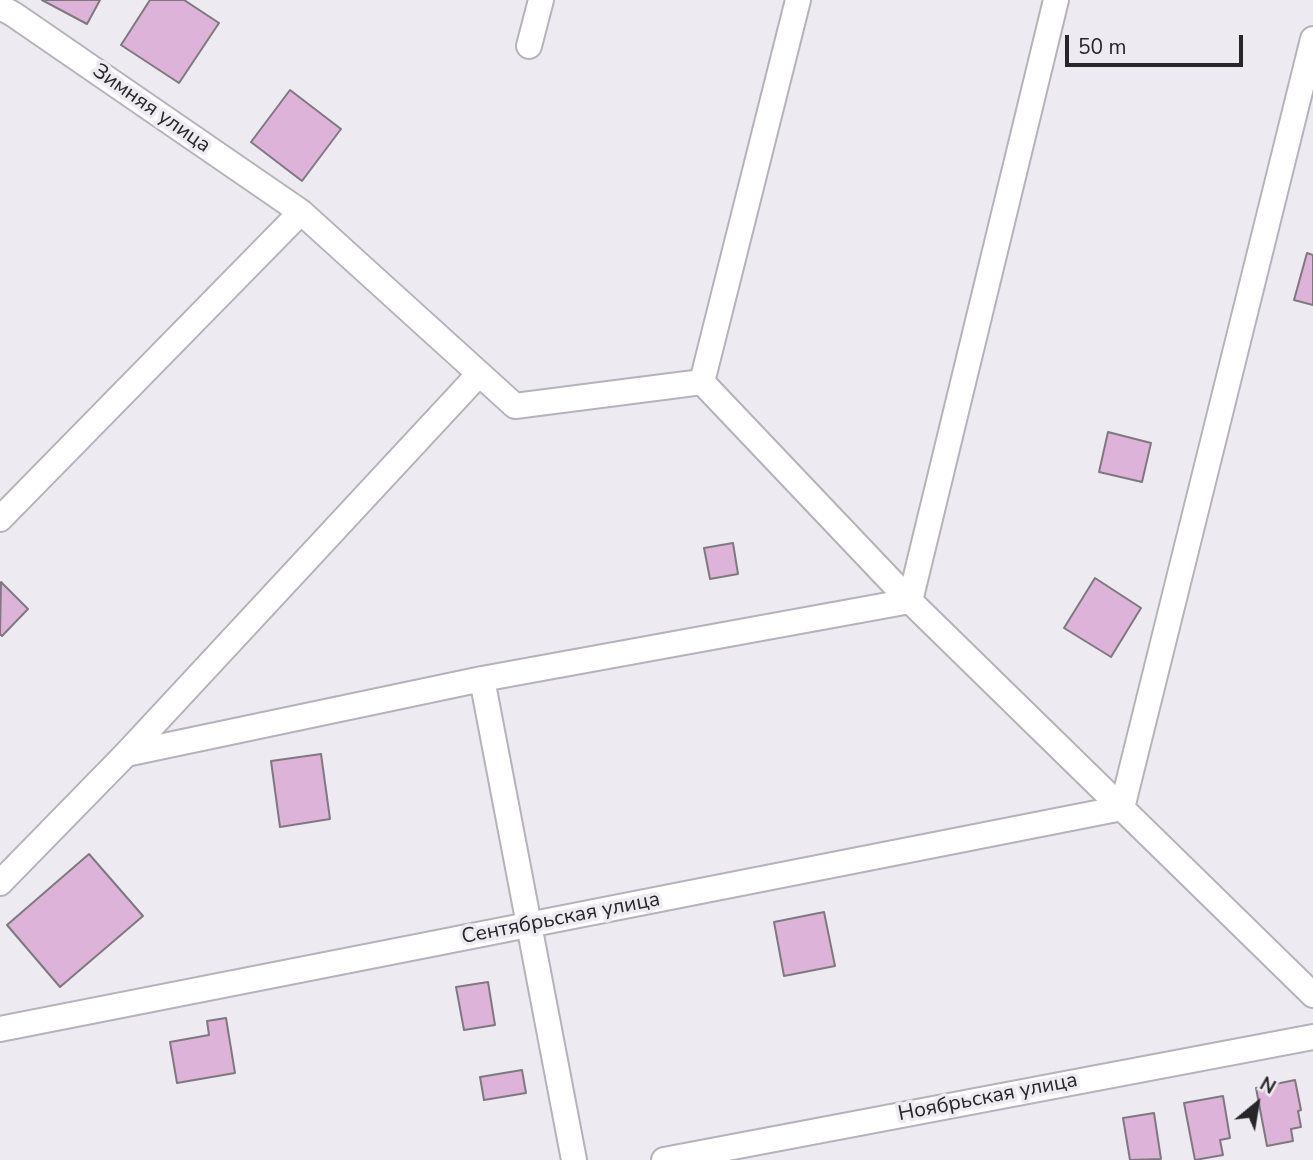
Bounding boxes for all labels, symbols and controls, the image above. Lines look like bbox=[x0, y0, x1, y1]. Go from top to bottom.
scale bar bbox=[1068, 21, 1246, 65]
text: 50 m bbox=[1078, 33, 1127, 61]
street label: Зимняя улица bbox=[87, 59, 215, 159]
street label: Сентябрьская улица bbox=[460, 887, 662, 951]
street label: Ноябрьская улица bbox=[896, 1068, 1080, 1128]
north arrow bbox=[1222, 1069, 1292, 1139]
text: N bbox=[1255, 1071, 1280, 1101]

